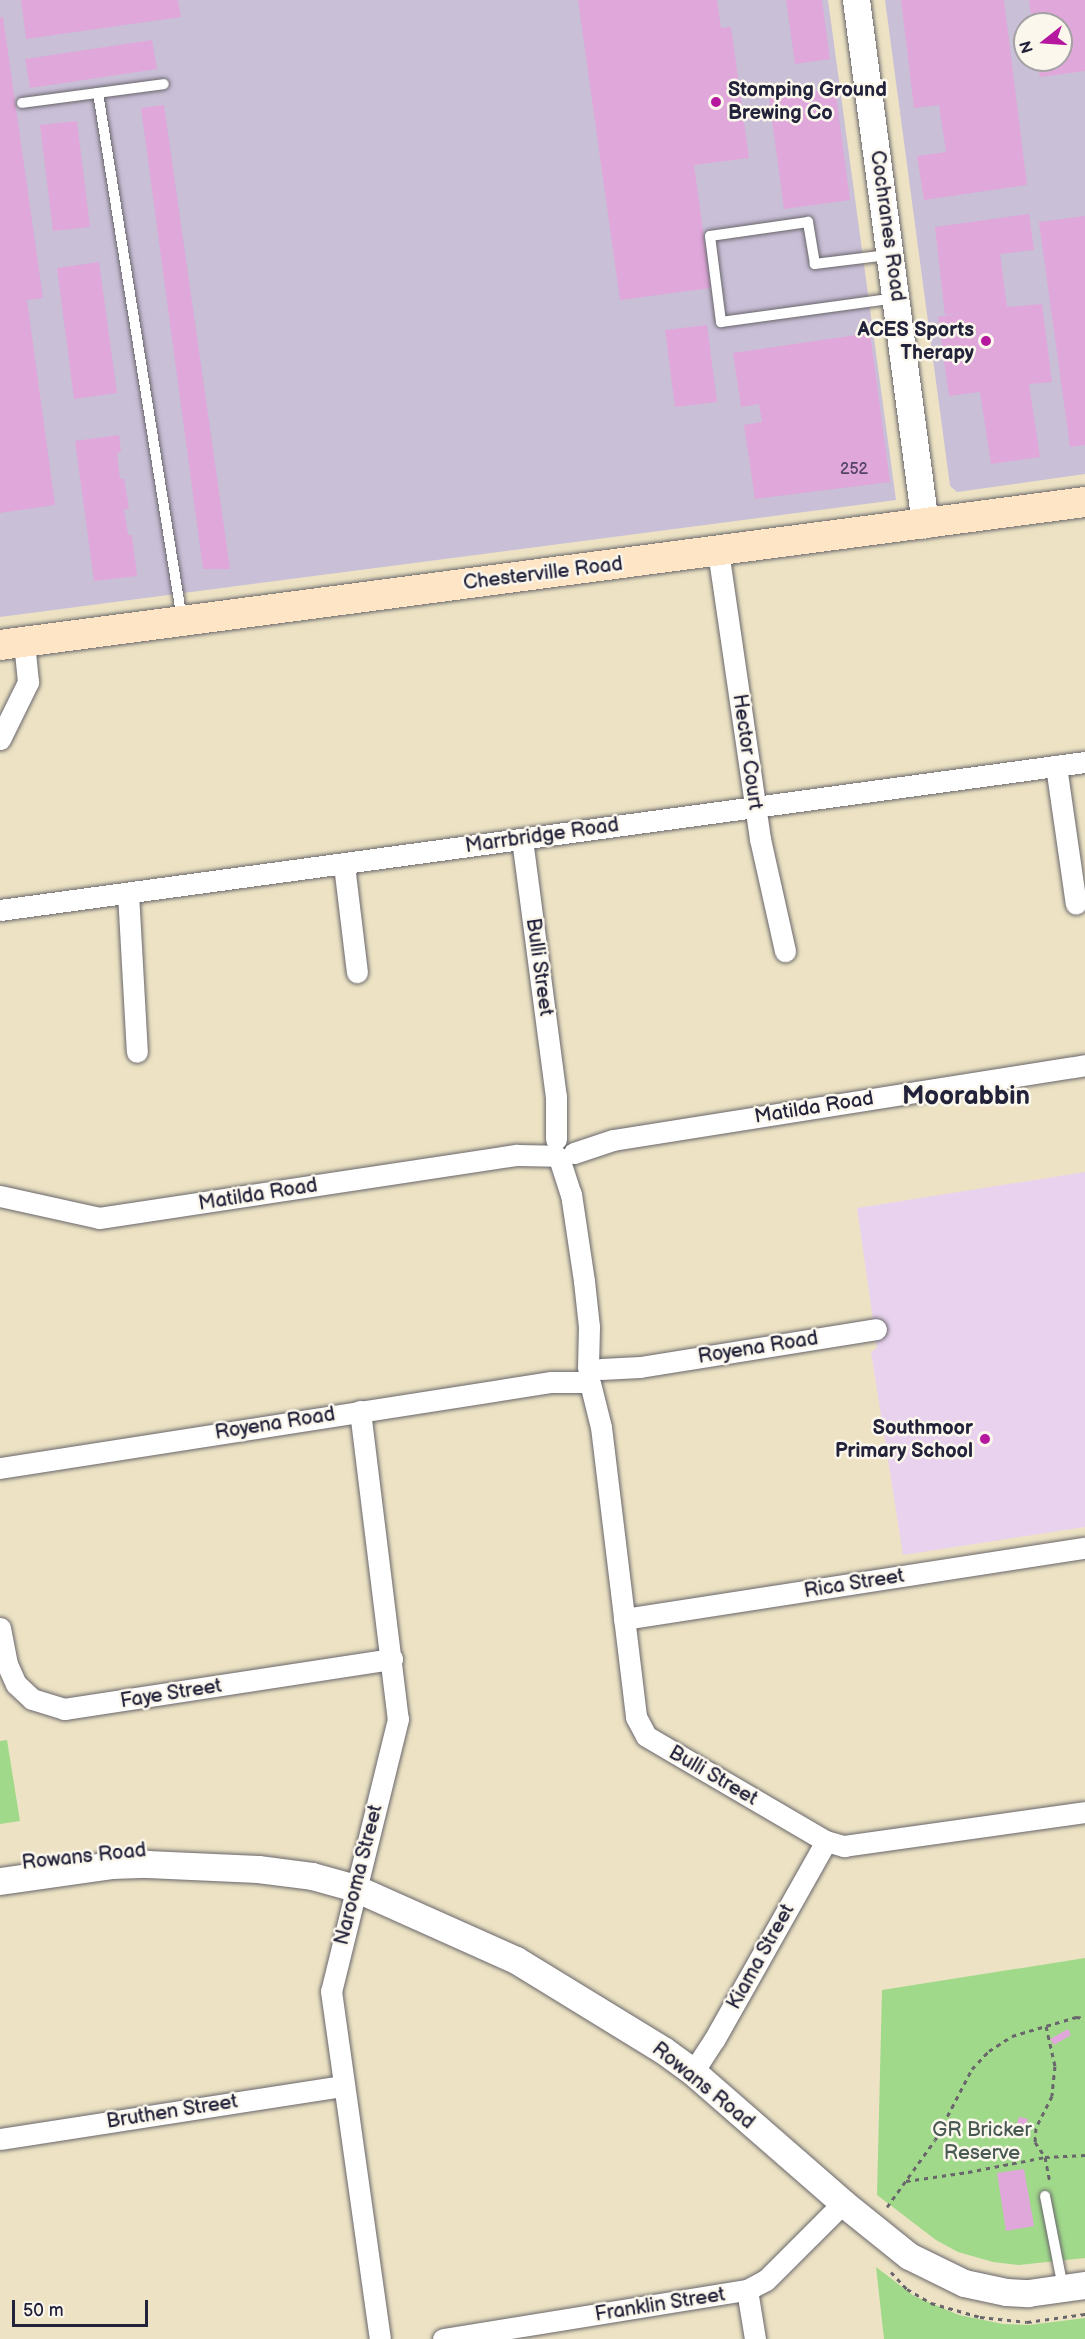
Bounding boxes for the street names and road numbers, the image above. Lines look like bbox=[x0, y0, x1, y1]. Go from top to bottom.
street label: Cochranes Road bbox=[865, 149, 909, 303]
street label: Chesterville Road bbox=[462, 552, 624, 596]
street label: Hector Court bbox=[727, 693, 767, 811]
street label: Marrbridge Road bbox=[464, 813, 620, 859]
street label: Bulli Street bbox=[520, 916, 558, 1018]
street label: Matilda Road bbox=[753, 1087, 875, 1129]
street label: Matilda Road bbox=[197, 1174, 319, 1216]
street label: Royena Road bbox=[696, 1327, 820, 1369]
street label: Royena Road bbox=[213, 1403, 337, 1445]
street label: Rica Street bbox=[802, 1564, 906, 1604]
street label: Faye Street bbox=[118, 1674, 224, 1714]
street label: Bulli Street bbox=[664, 1741, 762, 1811]
street label: Narooma Street bbox=[330, 1802, 388, 1948]
street label: Rowans Road bbox=[21, 1839, 147, 1875]
street label: Kiama Street bbox=[722, 1900, 800, 2014]
street label: Rowans Road bbox=[647, 2037, 759, 2135]
street label: Bruthen Street bbox=[105, 2090, 239, 2134]
street label: Franklin Street bbox=[593, 2283, 727, 2327]

